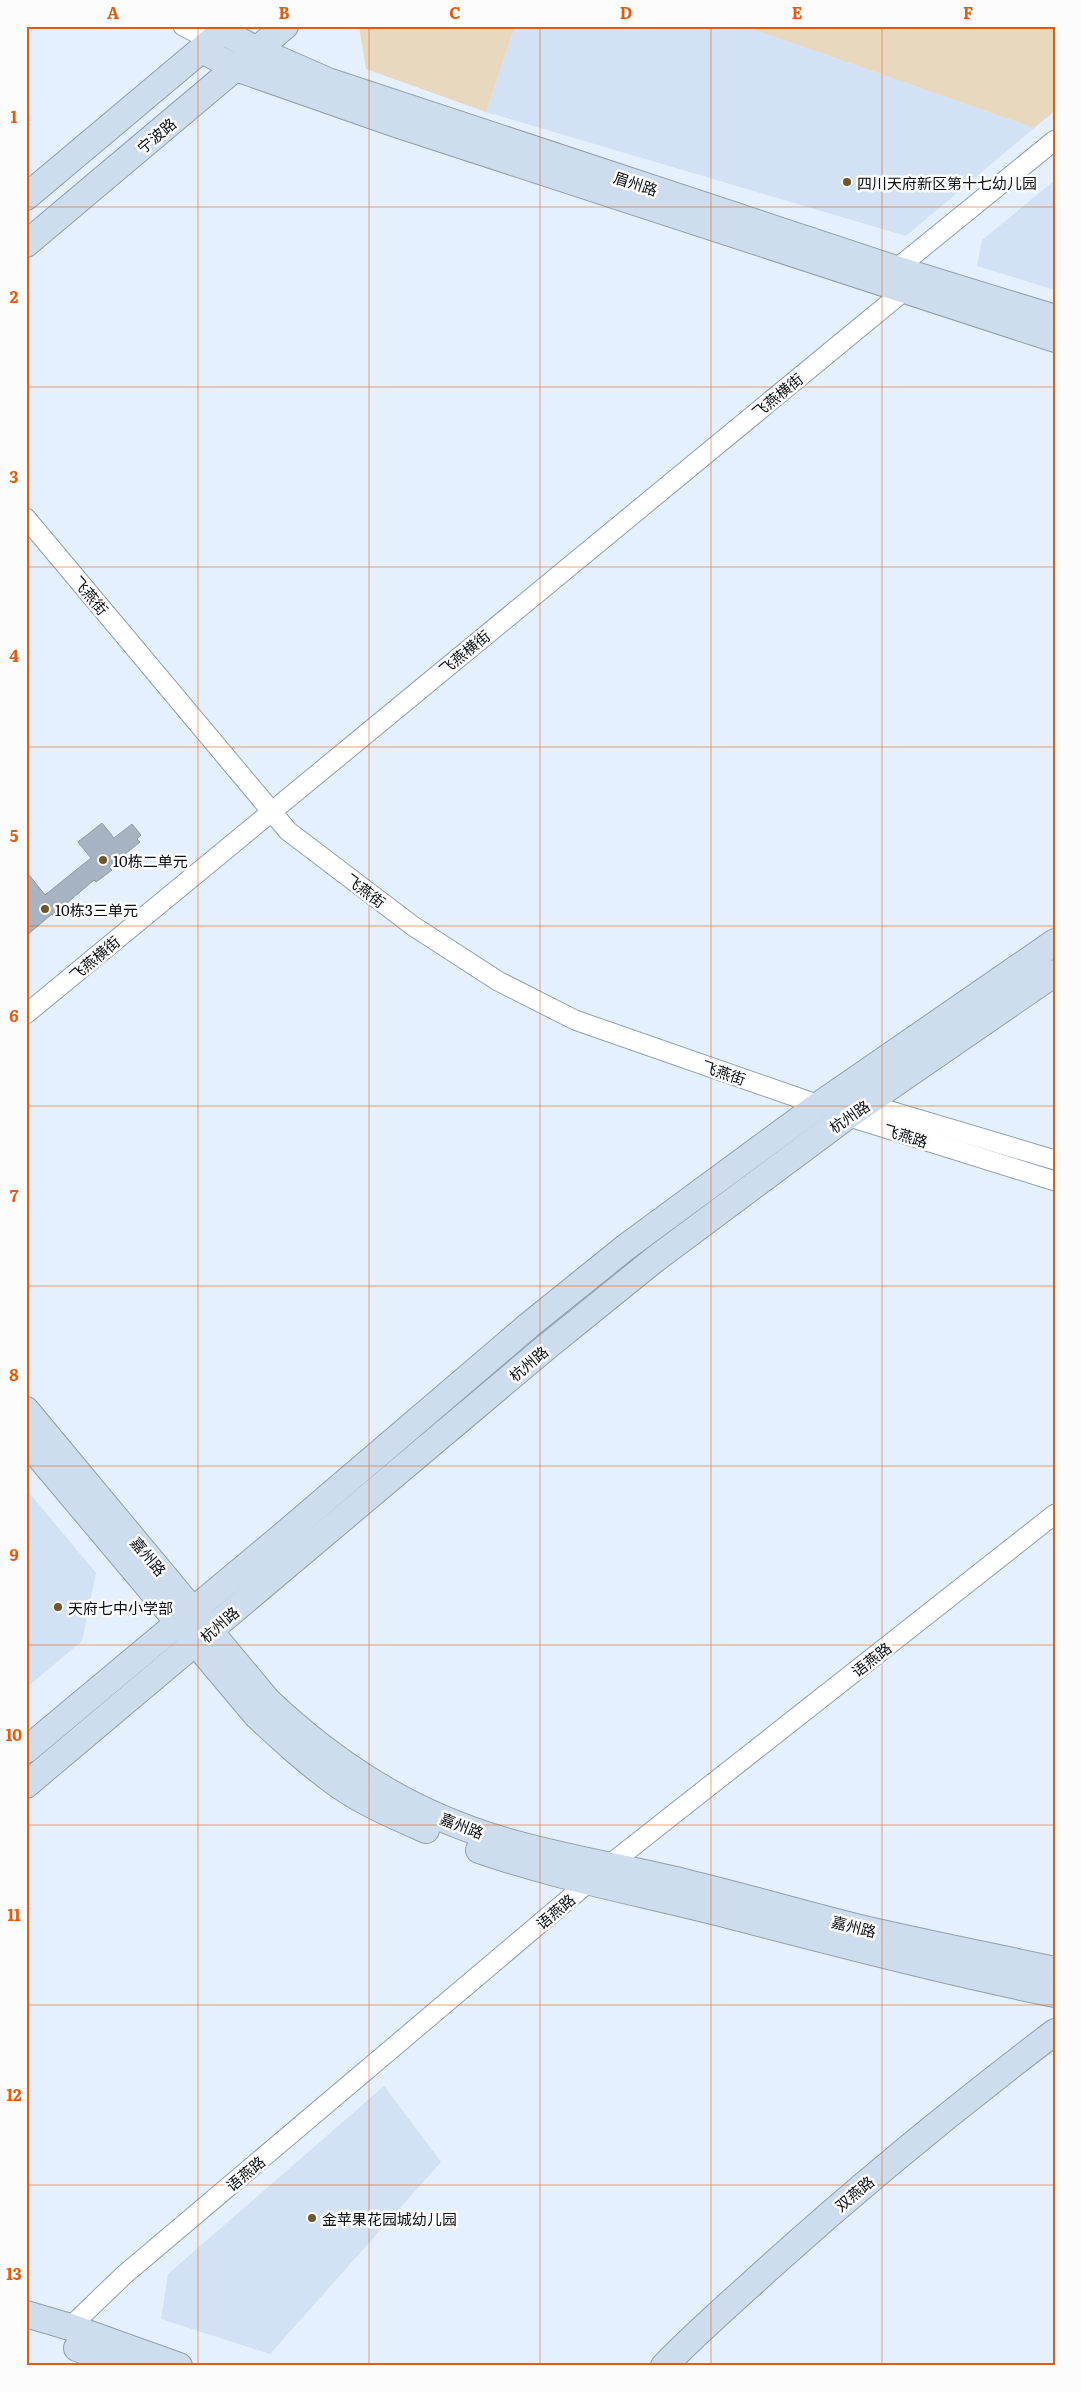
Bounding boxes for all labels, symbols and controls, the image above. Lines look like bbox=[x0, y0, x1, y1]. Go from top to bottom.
text: A bbox=[107, 0, 119, 24]
text: B bbox=[278, 0, 290, 24]
text: C bbox=[449, 0, 461, 24]
text: D bbox=[620, 0, 632, 24]
text: E bbox=[792, 0, 803, 24]
text: F bbox=[963, 0, 973, 24]
text: 1 bbox=[11, 104, 18, 128]
street label: 宁波路 bbox=[131, 112, 181, 158]
street label: 眉州路 bbox=[611, 165, 661, 201]
place label: 四川天府新区第十七幼儿园 bbox=[857, 171, 1037, 194]
marker: 四川天府新区第十七幼儿园 bbox=[841, 176, 853, 188]
text: 2 bbox=[10, 284, 19, 308]
street label: 飞燕横街 bbox=[746, 367, 808, 423]
text: 3 bbox=[10, 464, 19, 488]
street label: 飞燕街 bbox=[68, 570, 114, 620]
street label: 飞燕横街 bbox=[433, 624, 495, 680]
text: 4 bbox=[9, 643, 19, 667]
text: 5 bbox=[10, 823, 19, 847]
place label: 10栋二单元 bbox=[113, 849, 188, 872]
marker: 10栋二单元 bbox=[97, 854, 109, 866]
street label: 飞燕街 bbox=[341, 867, 391, 913]
place label: 10栋3三单元 bbox=[55, 898, 138, 921]
marker: 10栋3三单元 bbox=[39, 903, 51, 915]
street label: 飞燕横街 bbox=[64, 930, 124, 986]
text: 6 bbox=[9, 1003, 19, 1027]
street label: 飞燕街 bbox=[699, 1054, 749, 1090]
street label: 杭州路 bbox=[824, 1094, 874, 1138]
street label: 飞燕路 bbox=[881, 1117, 931, 1153]
text: 7 bbox=[10, 1183, 19, 1207]
street label: 杭州路 bbox=[503, 1340, 553, 1386]
text: 8 bbox=[9, 1362, 19, 1386]
street label: 嘉州路 bbox=[126, 1531, 172, 1581]
text: 9 bbox=[9, 1542, 19, 1566]
place label: 天府七中小学部 bbox=[68, 1596, 173, 1619]
marker: 天府七中小学部 bbox=[52, 1601, 64, 1613]
street label: 杭州路 bbox=[194, 1601, 244, 1647]
street label: 语燕路 bbox=[846, 1636, 896, 1682]
text: 10 bbox=[6, 1722, 22, 1746]
street label: 嘉州路 bbox=[437, 1806, 487, 1844]
street label: 语燕路 bbox=[530, 1888, 580, 1934]
text: 11 bbox=[7, 1902, 21, 1926]
street label: 嘉州路 bbox=[829, 1909, 879, 1943]
text: 12 bbox=[6, 2082, 22, 2106]
street label: 语燕路 bbox=[220, 2150, 270, 2196]
street label: 双燕路 bbox=[829, 2170, 879, 2216]
place label: 金苹果花园城幼儿园 bbox=[322, 2207, 457, 2230]
marker: 金苹果花园城幼儿园 bbox=[306, 2212, 318, 2224]
text: 13 bbox=[6, 2261, 22, 2285]

